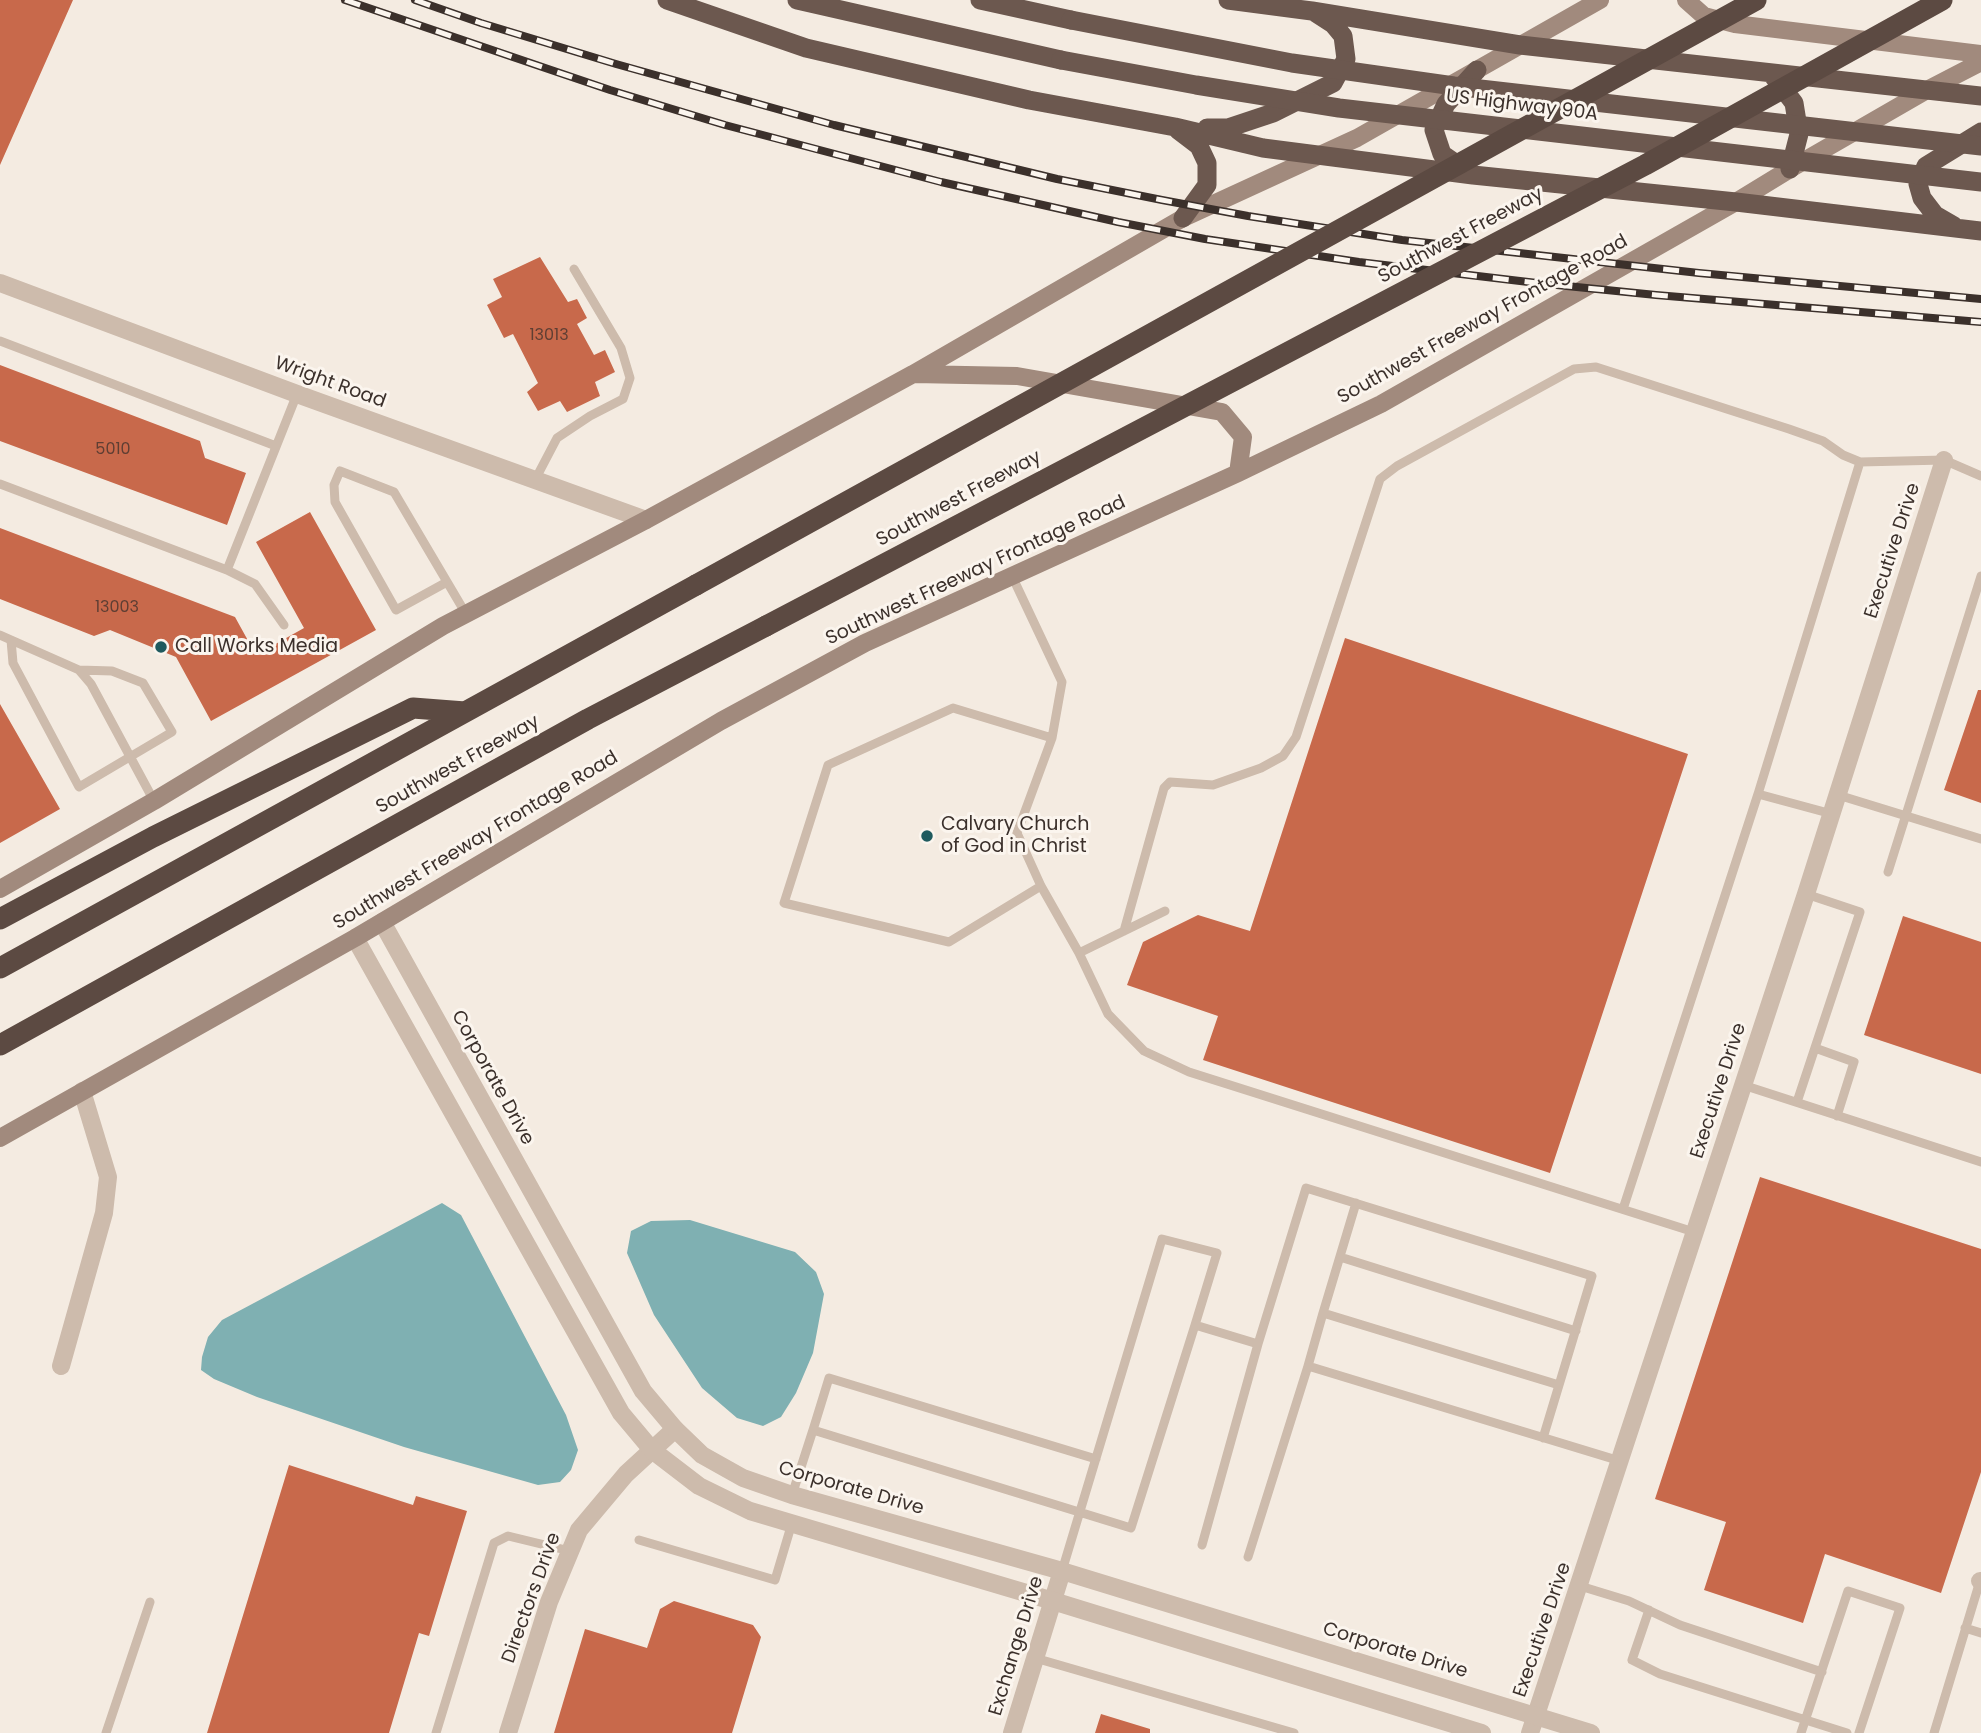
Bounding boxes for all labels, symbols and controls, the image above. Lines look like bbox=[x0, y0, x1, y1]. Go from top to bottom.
street label: US Highway 90A bbox=[1445, 85, 1599, 127]
street label: Southwest Freeway bbox=[1375, 183, 1547, 289]
street label: Southwest Freeway Frontage Road bbox=[1334, 231, 1632, 409]
house number: 13013 bbox=[529, 326, 569, 346]
street label: Wright Road bbox=[271, 352, 389, 414]
house number: 5010 bbox=[95, 440, 131, 460]
street label: Southwest Freeway bbox=[873, 446, 1045, 552]
street label: Executive Drive bbox=[1860, 480, 1926, 622]
street label: Southwest Freeway Frontage Road bbox=[823, 491, 1129, 651]
house number: 13003 bbox=[95, 598, 139, 618]
place label: Call Works Media bbox=[175, 636, 338, 658]
marker: Call Works Media bbox=[153, 639, 169, 655]
street label: Southwest Freeway bbox=[372, 711, 544, 819]
street label: Southwest Freeway Frontage Road bbox=[330, 747, 622, 935]
place label: Calvary Church of God in Christ bbox=[941, 814, 1089, 858]
marker: Calvary Church of God in Christ bbox=[919, 828, 935, 844]
street label: Corporate Drive bbox=[446, 1007, 538, 1149]
street label: Executive Drive bbox=[1686, 1020, 1752, 1162]
street label: Corporate Drive bbox=[776, 1457, 926, 1521]
street label: Directors Drive bbox=[498, 1530, 566, 1666]
street label: Executive Drive bbox=[1509, 1560, 1577, 1700]
street label: Exchange Drive bbox=[985, 1573, 1049, 1719]
street label: Corporate Drive bbox=[1320, 1618, 1470, 1684]

